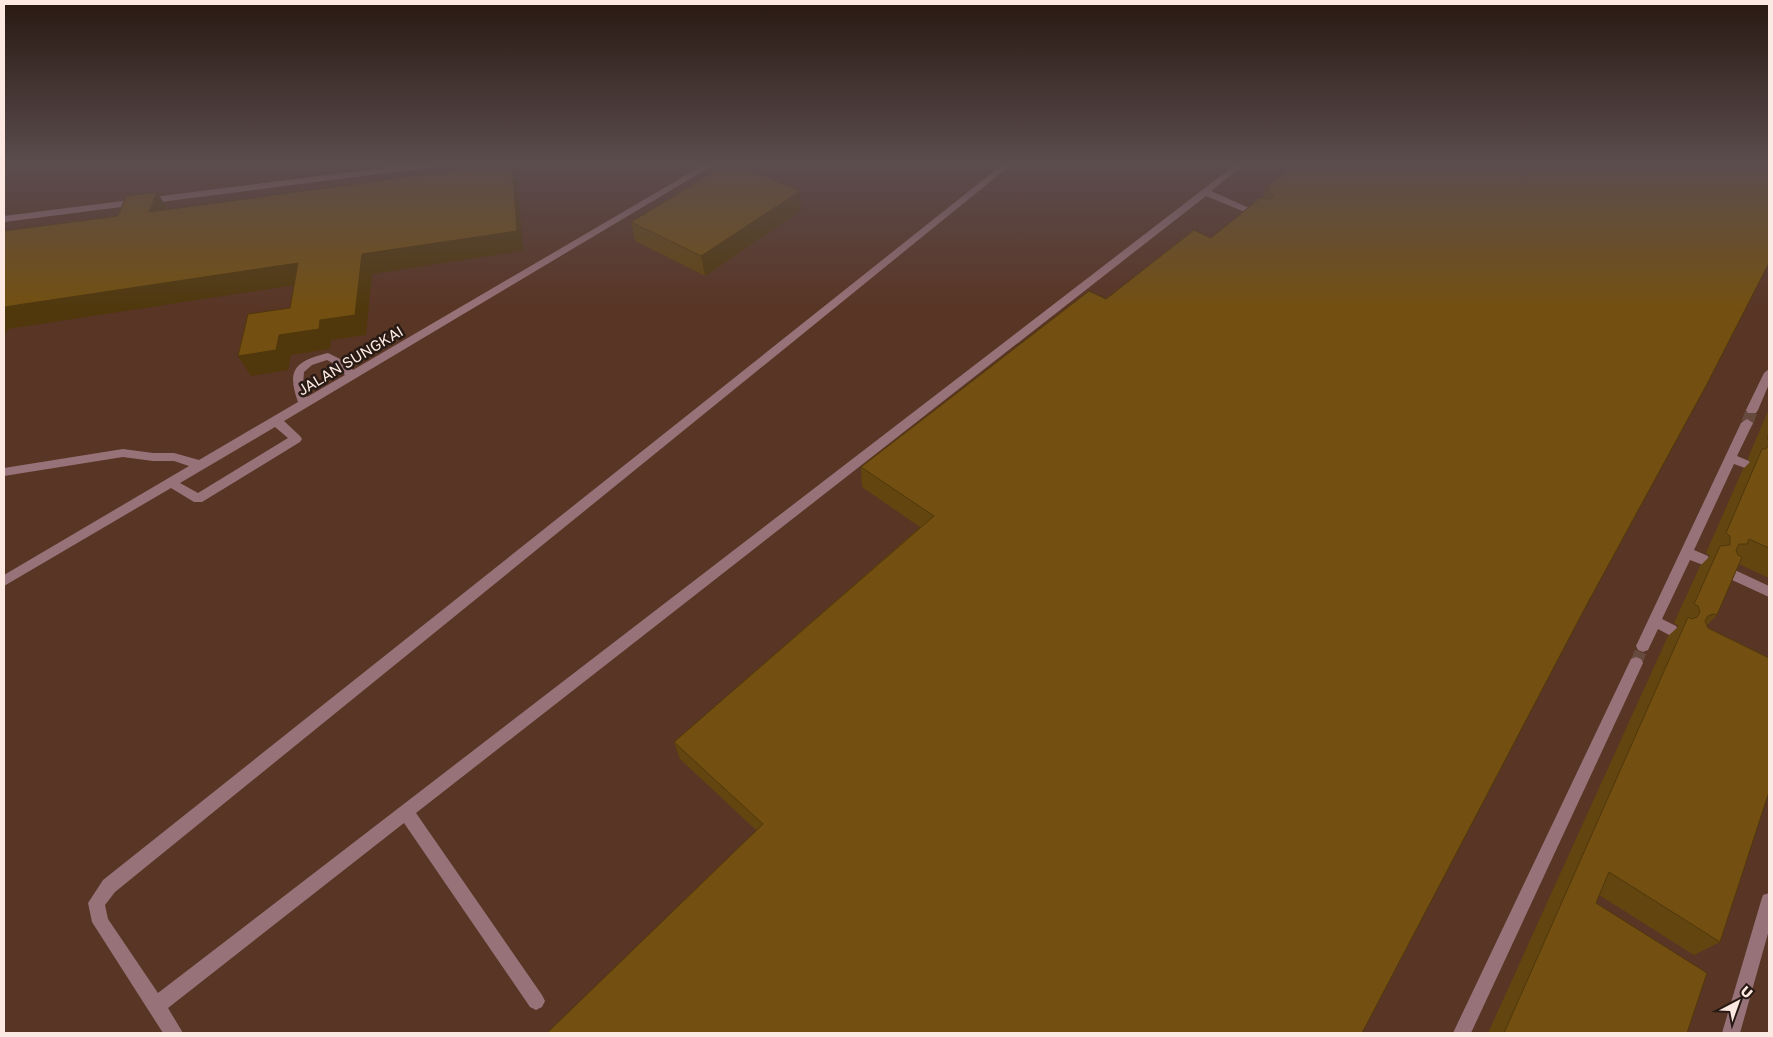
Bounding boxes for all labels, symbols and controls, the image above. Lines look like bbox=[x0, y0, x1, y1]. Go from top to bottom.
street label: JALAN SUNGKAI bbox=[294, 321, 406, 399]
north arrow bbox=[1713, 977, 1763, 1027]
text: U bbox=[1737, 982, 1756, 1002]

